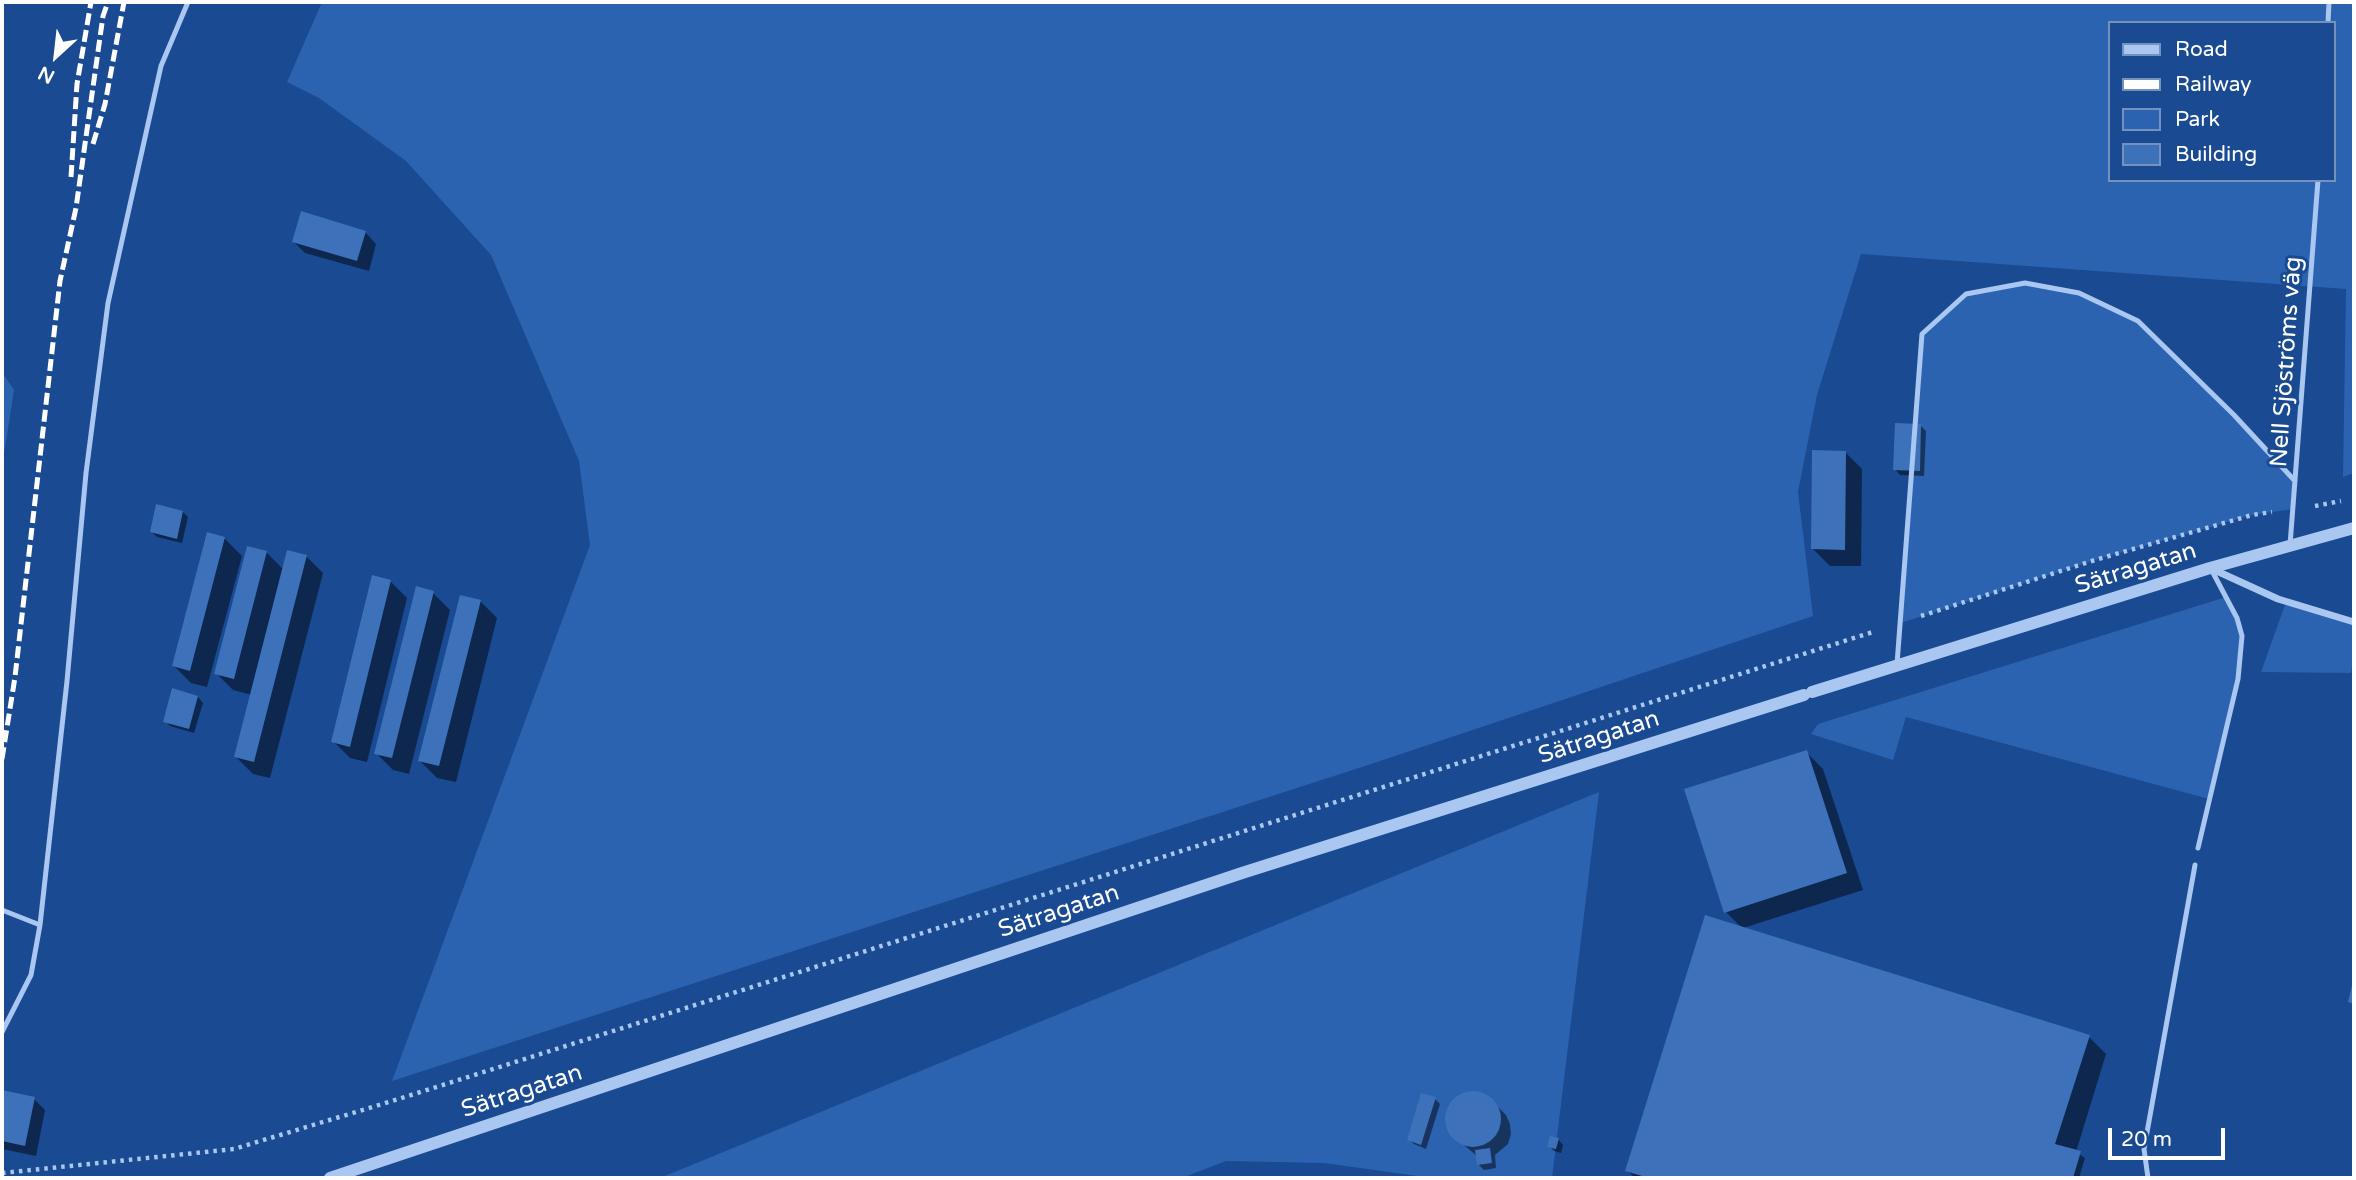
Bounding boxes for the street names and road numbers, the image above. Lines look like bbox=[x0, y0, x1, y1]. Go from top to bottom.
street label: Nell Sjöströms väg bbox=[2265, 256, 2309, 468]
street label: Sätragatan bbox=[2072, 537, 2200, 601]
street label: Sätragatan bbox=[1535, 705, 1663, 771]
street label: Sätragatan bbox=[995, 879, 1123, 945]
street label: Sätragatan bbox=[458, 1059, 586, 1125]

